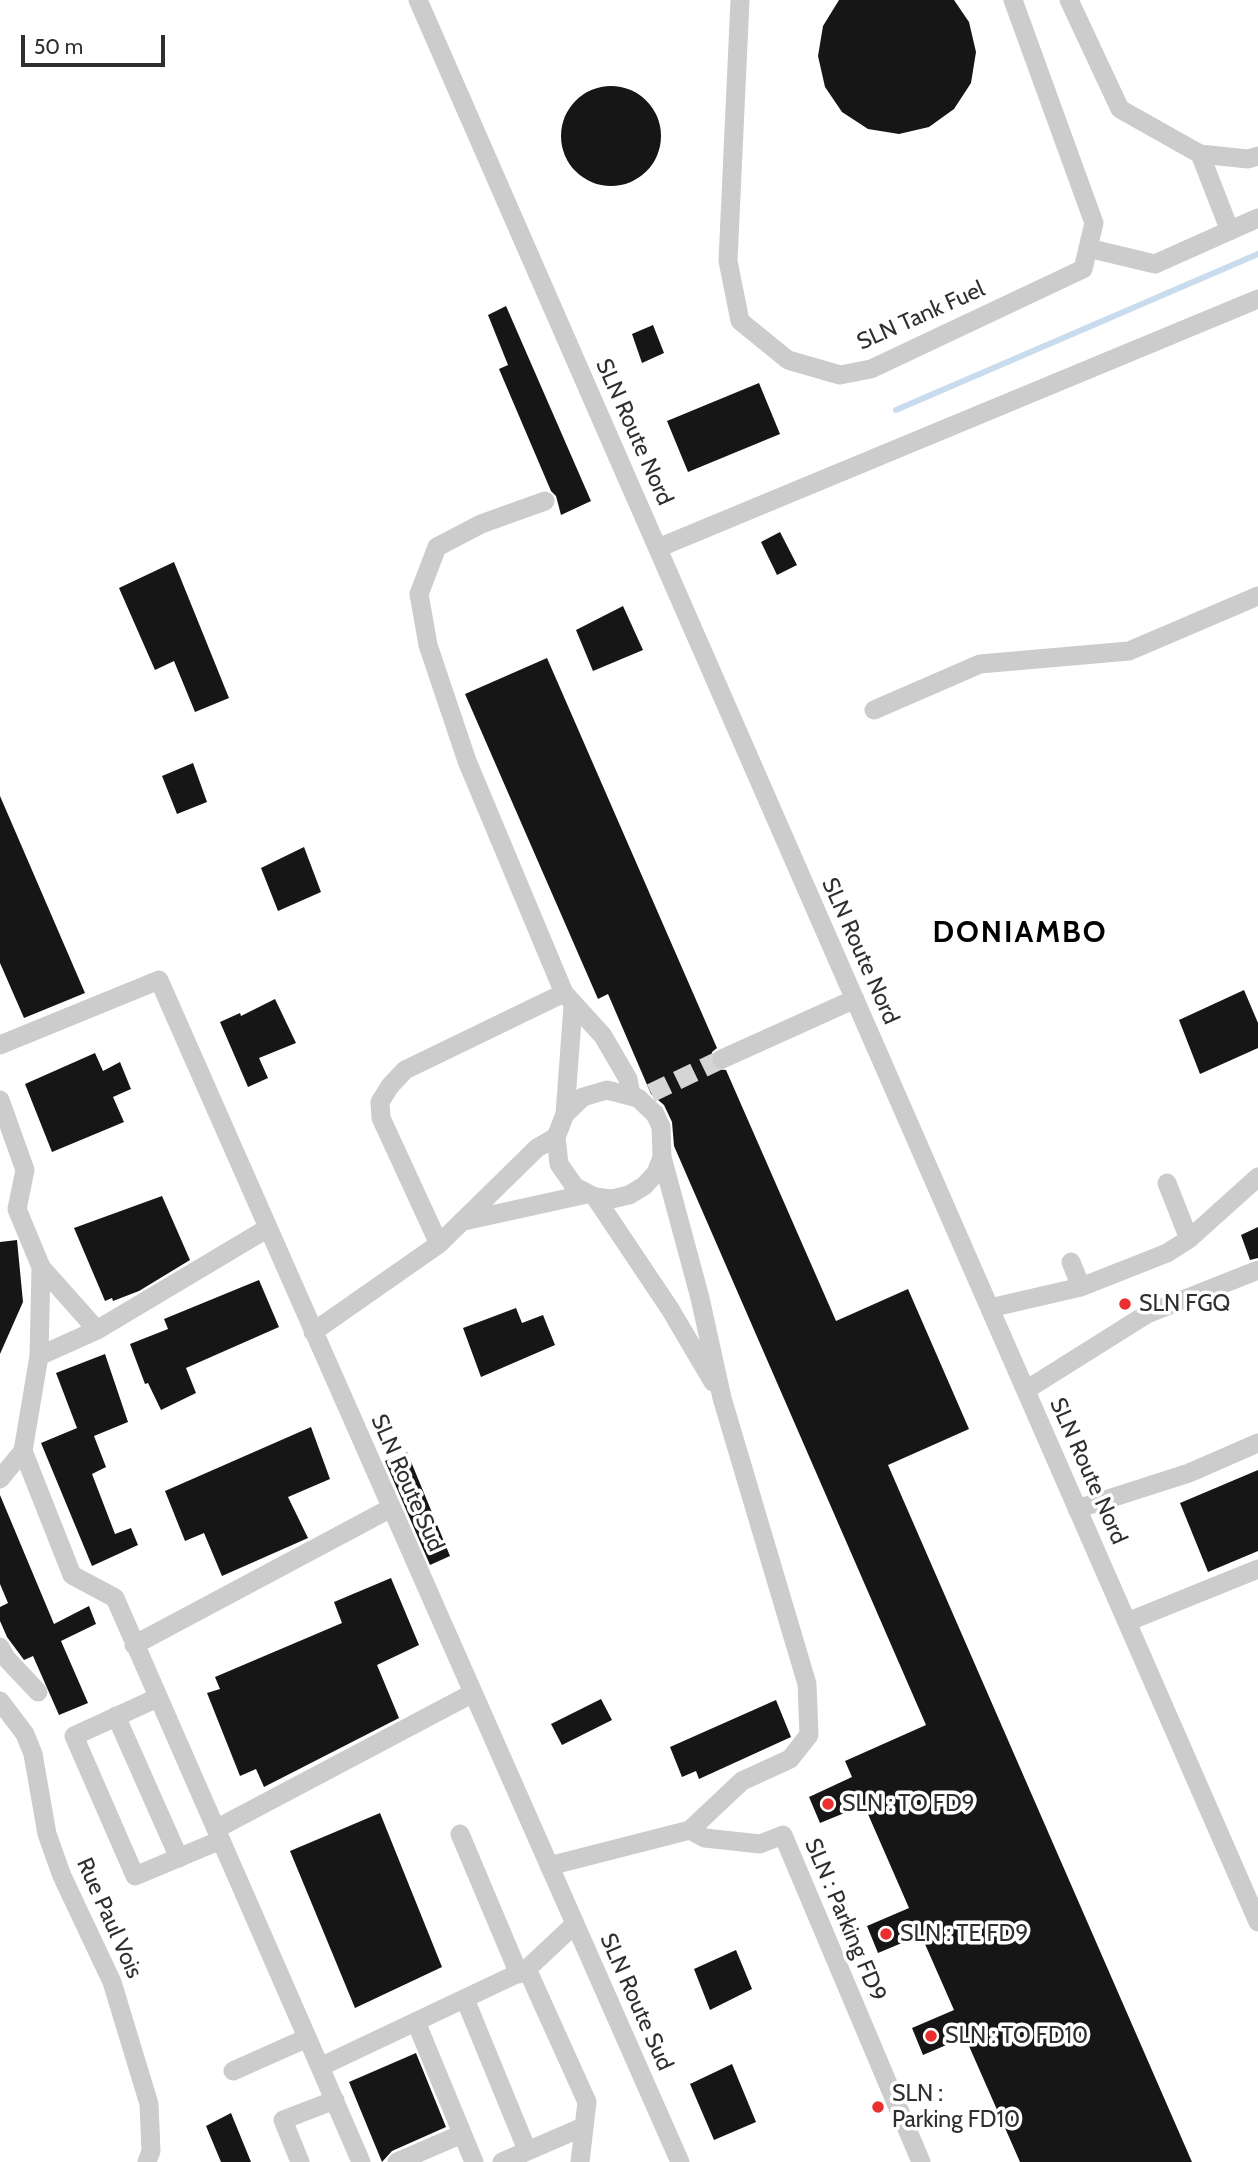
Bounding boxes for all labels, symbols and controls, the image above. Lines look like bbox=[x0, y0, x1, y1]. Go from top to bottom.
scale bar bbox=[24, 21, 168, 65]
text: 50 m bbox=[34, 34, 83, 59]
street label: SLN Tank Fuel bbox=[853, 276, 989, 356]
street label: SLN Route Nord bbox=[589, 355, 679, 509]
street label: SLN Route Nord bbox=[815, 874, 905, 1028]
district label: DONIAMBO bbox=[933, 915, 1107, 951]
place label: SLN FGQ bbox=[1139, 1290, 1230, 1318]
marker: SLN FGQ bbox=[1117, 1296, 1133, 1312]
street label: SLN Route Nord bbox=[1043, 1394, 1133, 1548]
street label: SLN Route Sud bbox=[364, 1410, 450, 1556]
place label: SLN : TO FD9 bbox=[842, 1790, 975, 1818]
marker: SLN : TO FD9 bbox=[820, 1796, 836, 1812]
street label: SLN : Parking FD9 bbox=[798, 1835, 892, 2005]
street label: Rue Paul Vois bbox=[70, 1854, 148, 1982]
place label: SLN : TE FD9 bbox=[900, 1920, 1028, 1948]
marker: SLN : TE FD9 bbox=[878, 1926, 894, 1942]
street label: SLN Route Sud bbox=[593, 1929, 679, 2075]
place label: SLN : TO FD10 bbox=[945, 2022, 1088, 2050]
marker: SLN : TO FD10 bbox=[923, 2028, 939, 2044]
place label: SLN : Parking FD10 bbox=[892, 2080, 1020, 2134]
marker: SLN : Parking FD10 bbox=[870, 2099, 886, 2115]

